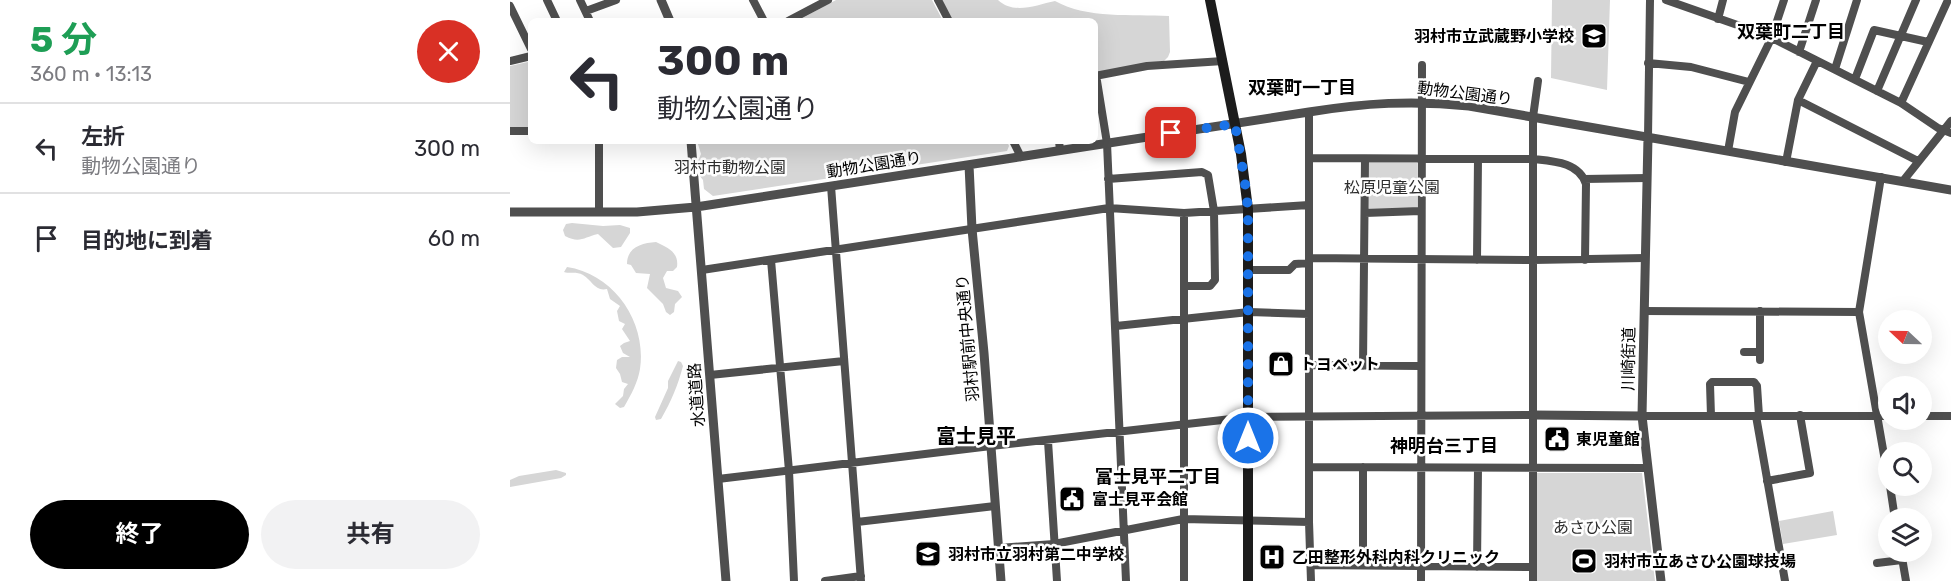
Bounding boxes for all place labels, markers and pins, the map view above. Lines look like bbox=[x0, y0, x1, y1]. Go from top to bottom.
school or university icon: 羽村市立武蔵野小学校 bbox=[1579, 21, 1609, 51]
place label: 羽村市立武蔵野小学校 bbox=[1414, 27, 1574, 46]
pin bbox=[1145, 107, 1196, 158]
shop icon: トヨペット bbox=[1266, 349, 1296, 379]
place label: トヨペット bbox=[1300, 355, 1380, 374]
public building icon: 東児童館 bbox=[1542, 424, 1572, 454]
place label: 東児童館 bbox=[1576, 430, 1640, 449]
public building icon: 富士見平会館 bbox=[1057, 484, 1087, 514]
place label: 富士見平会館 bbox=[1092, 490, 1188, 509]
school or university icon: 羽村市立羽村第二中学校 bbox=[913, 539, 943, 569]
hospital icon: 乙田整形外科内科クリニック bbox=[1257, 542, 1287, 572]
place label: 羽村市立羽村第二中学校 bbox=[948, 545, 1124, 564]
sports icon: 羽村市立あさひ公園球技場 bbox=[1569, 546, 1599, 576]
place label: 乙田整形外科内科クリニック bbox=[1292, 548, 1500, 567]
place label: 羽村市立あさひ公園球技場 bbox=[1604, 552, 1796, 571]

